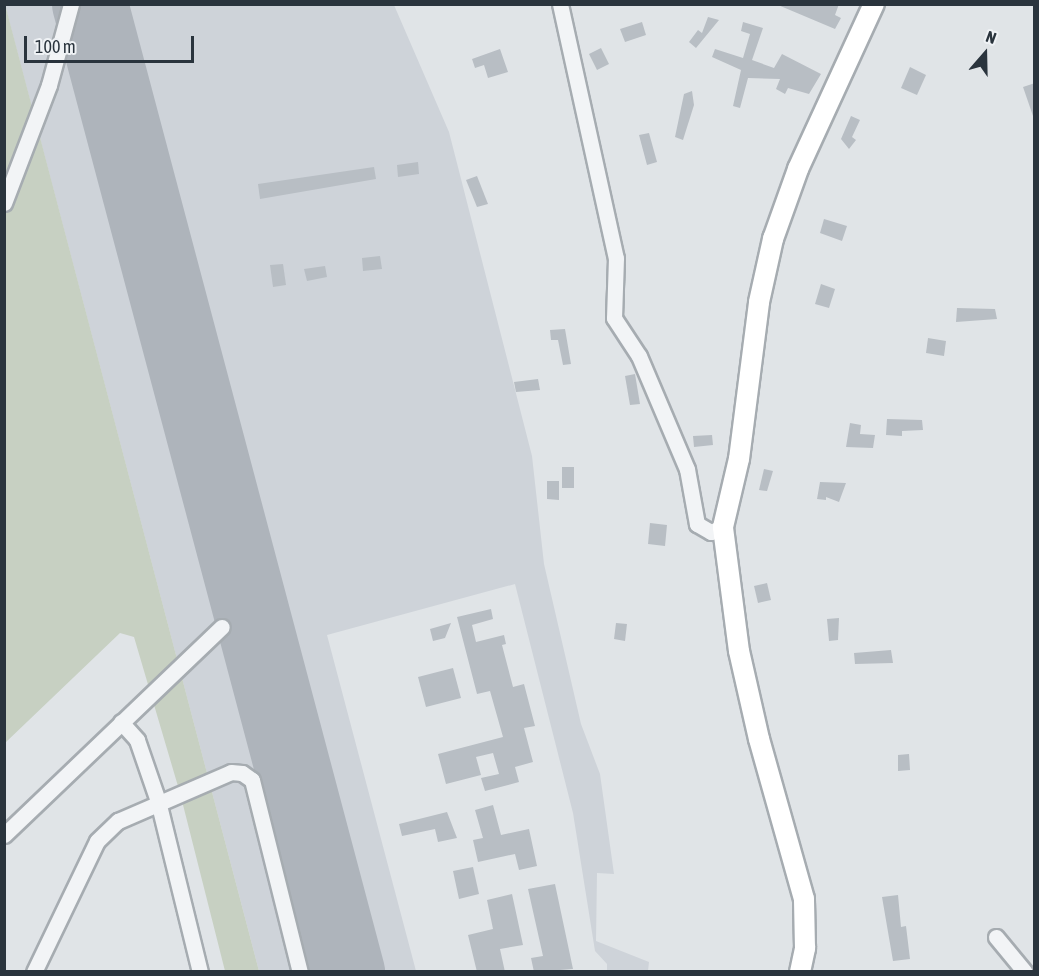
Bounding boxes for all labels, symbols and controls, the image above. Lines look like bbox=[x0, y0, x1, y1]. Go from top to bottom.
scale bar bbox=[27, 24, 196, 62]
north arrow bbox=[955, 24, 1015, 84]
text: N bbox=[984, 27, 999, 47]
text: 100 m bbox=[35, 36, 76, 57]

